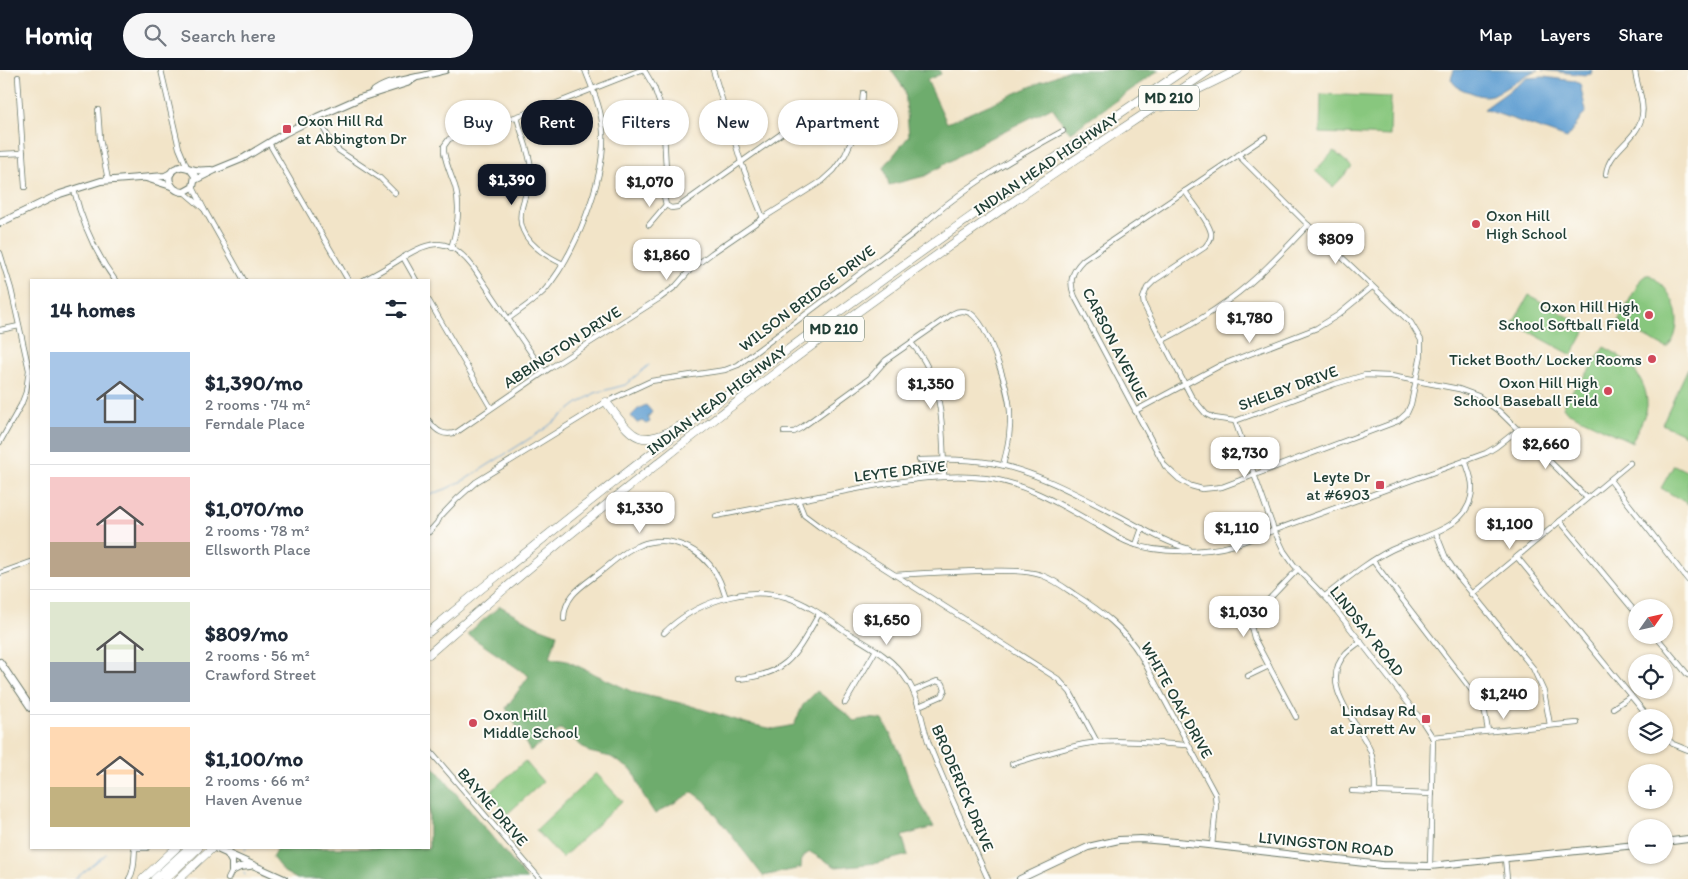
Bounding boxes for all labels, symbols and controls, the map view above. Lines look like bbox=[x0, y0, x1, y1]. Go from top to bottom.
search box bbox=[123, 13, 473, 58]
text: Homiq bbox=[25, 21, 93, 50]
icon: search bbox=[141, 21, 169, 49]
text: Search here bbox=[181, 24, 276, 47]
text: Map bbox=[1479, 24, 1512, 46]
text: Layers bbox=[1540, 24, 1590, 46]
text: Share bbox=[1618, 24, 1663, 46]
road number: MD 210 bbox=[1139, 85, 1199, 110]
chip: Buy bbox=[445, 100, 511, 145]
chip: Rent bbox=[521, 100, 593, 145]
chip: Filters bbox=[603, 100, 689, 145]
chip: New bbox=[699, 100, 768, 145]
chip: Apartment bbox=[778, 100, 898, 145]
street label: INDIAN HEAD HIGHWAY bbox=[970, 108, 1122, 220]
place label: Oxon Hill Rd at Abbington Dr bbox=[297, 111, 406, 148]
marker: Oxon Hill Rd at Abbington Dr bbox=[281, 123, 293, 135]
pin: $1,390 bbox=[471, 164, 553, 206]
pin: $1,070 bbox=[609, 166, 691, 208]
text: $1,390 bbox=[489, 170, 535, 189]
text: $1,070 bbox=[627, 172, 673, 191]
place label: Oxon Hill High School bbox=[1486, 206, 1568, 243]
marker: Oxon Hill High School bbox=[1470, 218, 1482, 230]
pin: $809 bbox=[1306, 222, 1366, 265]
text: $809 bbox=[1318, 229, 1354, 248]
pin: $1,860 bbox=[626, 238, 708, 281]
street label: WILSON BRIDGE DRIVE bbox=[735, 241, 879, 355]
text: $1,860 bbox=[644, 245, 690, 264]
street label: CARSON AVENUE bbox=[1078, 284, 1152, 404]
icon: filters bbox=[382, 295, 410, 323]
text: 14 homes bbox=[50, 297, 135, 322]
place label: Oxon Hill High School Softball Field bbox=[1499, 297, 1639, 334]
street label: ABBINGTON DRIVE bbox=[500, 302, 624, 392]
pin: $1,780 bbox=[1209, 302, 1291, 344]
text: $1,780 bbox=[1227, 308, 1273, 327]
marker: Oxon Hill High School Softball Field bbox=[1643, 309, 1655, 321]
road number: MD 210 bbox=[804, 316, 864, 342]
street label: INDIAN HEAD HIGHWAY bbox=[643, 341, 791, 459]
place label: Ticket Booth/ Locker Rooms bbox=[1449, 350, 1642, 369]
marker: Ticket Booth/ Locker Rooms bbox=[1646, 353, 1658, 365]
street label: SHELBY DRIVE bbox=[1236, 361, 1340, 415]
pin: $1,350 bbox=[890, 368, 972, 410]
text: $1,390/mo bbox=[205, 370, 303, 395]
icon: home bbox=[90, 372, 150, 432]
place label: Oxon Hill High School Baseball Field bbox=[1454, 373, 1598, 410]
text: $1,350 bbox=[908, 374, 954, 393]
marker: Oxon Hill High School Baseball Field bbox=[1602, 385, 1614, 397]
text: 2 rooms · 74 m² bbox=[205, 395, 310, 414]
text: Ferndale Place bbox=[205, 414, 305, 433]
pin: $2,660 bbox=[1505, 428, 1587, 470]
text: $2,660 bbox=[1522, 434, 1570, 453]
pin: $2,730 bbox=[1204, 436, 1286, 479]
text: $2,730 bbox=[1222, 443, 1268, 462]
street label: LEYTE DRIVE bbox=[853, 456, 947, 486]
place label: Leyte Dr at #6903 bbox=[1306, 467, 1371, 504]
marker: Leyte Dr at #6903 bbox=[1374, 479, 1386, 491]
pin: $1,330 bbox=[599, 492, 681, 534]
text: $1,070/mo bbox=[205, 496, 304, 521]
icon: home bbox=[90, 497, 150, 557]
text: $1,330 bbox=[617, 498, 663, 517]
pin: $1,100 bbox=[1469, 508, 1551, 550]
pin: $1,110 bbox=[1196, 512, 1278, 554]
text: $1,100 bbox=[1487, 514, 1533, 533]
text: $1,110 bbox=[1215, 518, 1259, 537]
text: 2 rooms · 78 m² bbox=[205, 521, 310, 540]
text: Ellsworth Place bbox=[205, 540, 311, 559]
street label: LINDSAY ROAD bbox=[1326, 582, 1408, 680]
pin: $1,030 bbox=[1203, 596, 1285, 638]
north arrow bbox=[1628, 599, 1672, 644]
map controls bbox=[1628, 599, 1673, 864]
text: $1,030 bbox=[1220, 602, 1268, 621]
pin: $1,650 bbox=[846, 604, 928, 646]
text: $1,650 bbox=[864, 610, 910, 629]
text: $809/mo bbox=[205, 621, 288, 646]
icon: home bbox=[90, 622, 150, 682]
street label: WHITE OAK DRIVE bbox=[1137, 638, 1217, 762]
text: 2 rooms · 56 m² bbox=[205, 646, 310, 665]
button: locate bbox=[1628, 654, 1673, 699]
text: Crawford Street bbox=[205, 665, 316, 684]
pin: $1,240 bbox=[1463, 678, 1545, 720]
text: $1,240 bbox=[1480, 684, 1528, 703]
place label: Lindsay Rd at Jarrett Av bbox=[1330, 701, 1417, 738]
place label: Oxon Hill Middle School bbox=[483, 705, 579, 742]
button: layers bbox=[1628, 709, 1673, 754]
marker: Lindsay Rd at Jarrett Av bbox=[1420, 713, 1432, 725]
marker: Oxon Hill Middle School bbox=[467, 717, 479, 729]
street label: BRODERICK DRIVE bbox=[928, 722, 998, 854]
text: $1,100/mo bbox=[205, 746, 303, 771]
icon: home bbox=[90, 747, 150, 807]
street label: BAYNE DRIVE bbox=[454, 764, 532, 850]
button: + bbox=[1628, 764, 1673, 809]
text: 2 rooms · 66 m² bbox=[205, 771, 310, 790]
text: Haven Avenue bbox=[205, 790, 302, 809]
button: − bbox=[1628, 819, 1673, 864]
street label: LIVINGSTON ROAD bbox=[1258, 827, 1394, 861]

